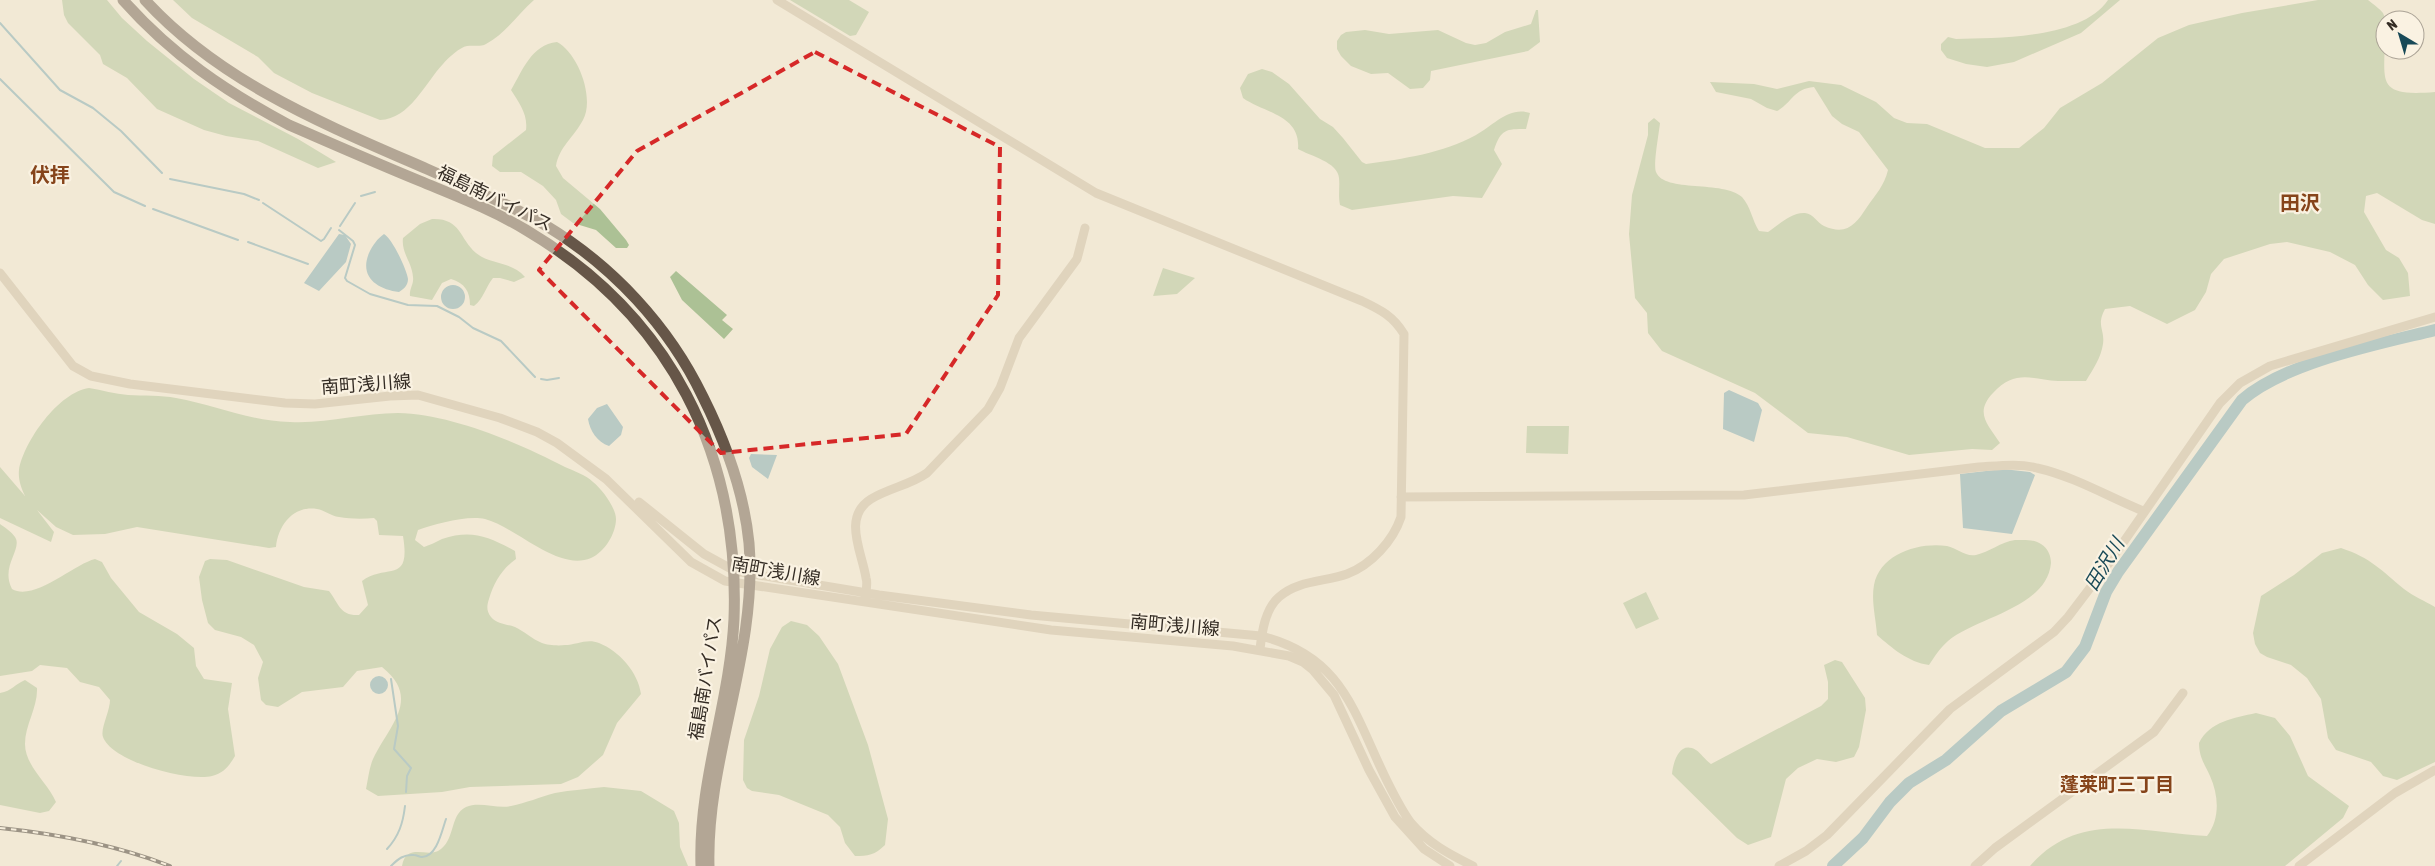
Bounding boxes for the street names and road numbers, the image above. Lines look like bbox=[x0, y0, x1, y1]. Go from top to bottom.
street label: 福島南バイパス bbox=[434, 161, 556, 235]
street label: 南町浅川線 bbox=[320, 370, 412, 398]
street label: 南町浅川線 bbox=[730, 553, 822, 589]
street label: 南町浅川線 bbox=[1129, 611, 1221, 639]
street label: 福島南バイパス bbox=[685, 614, 725, 742]

